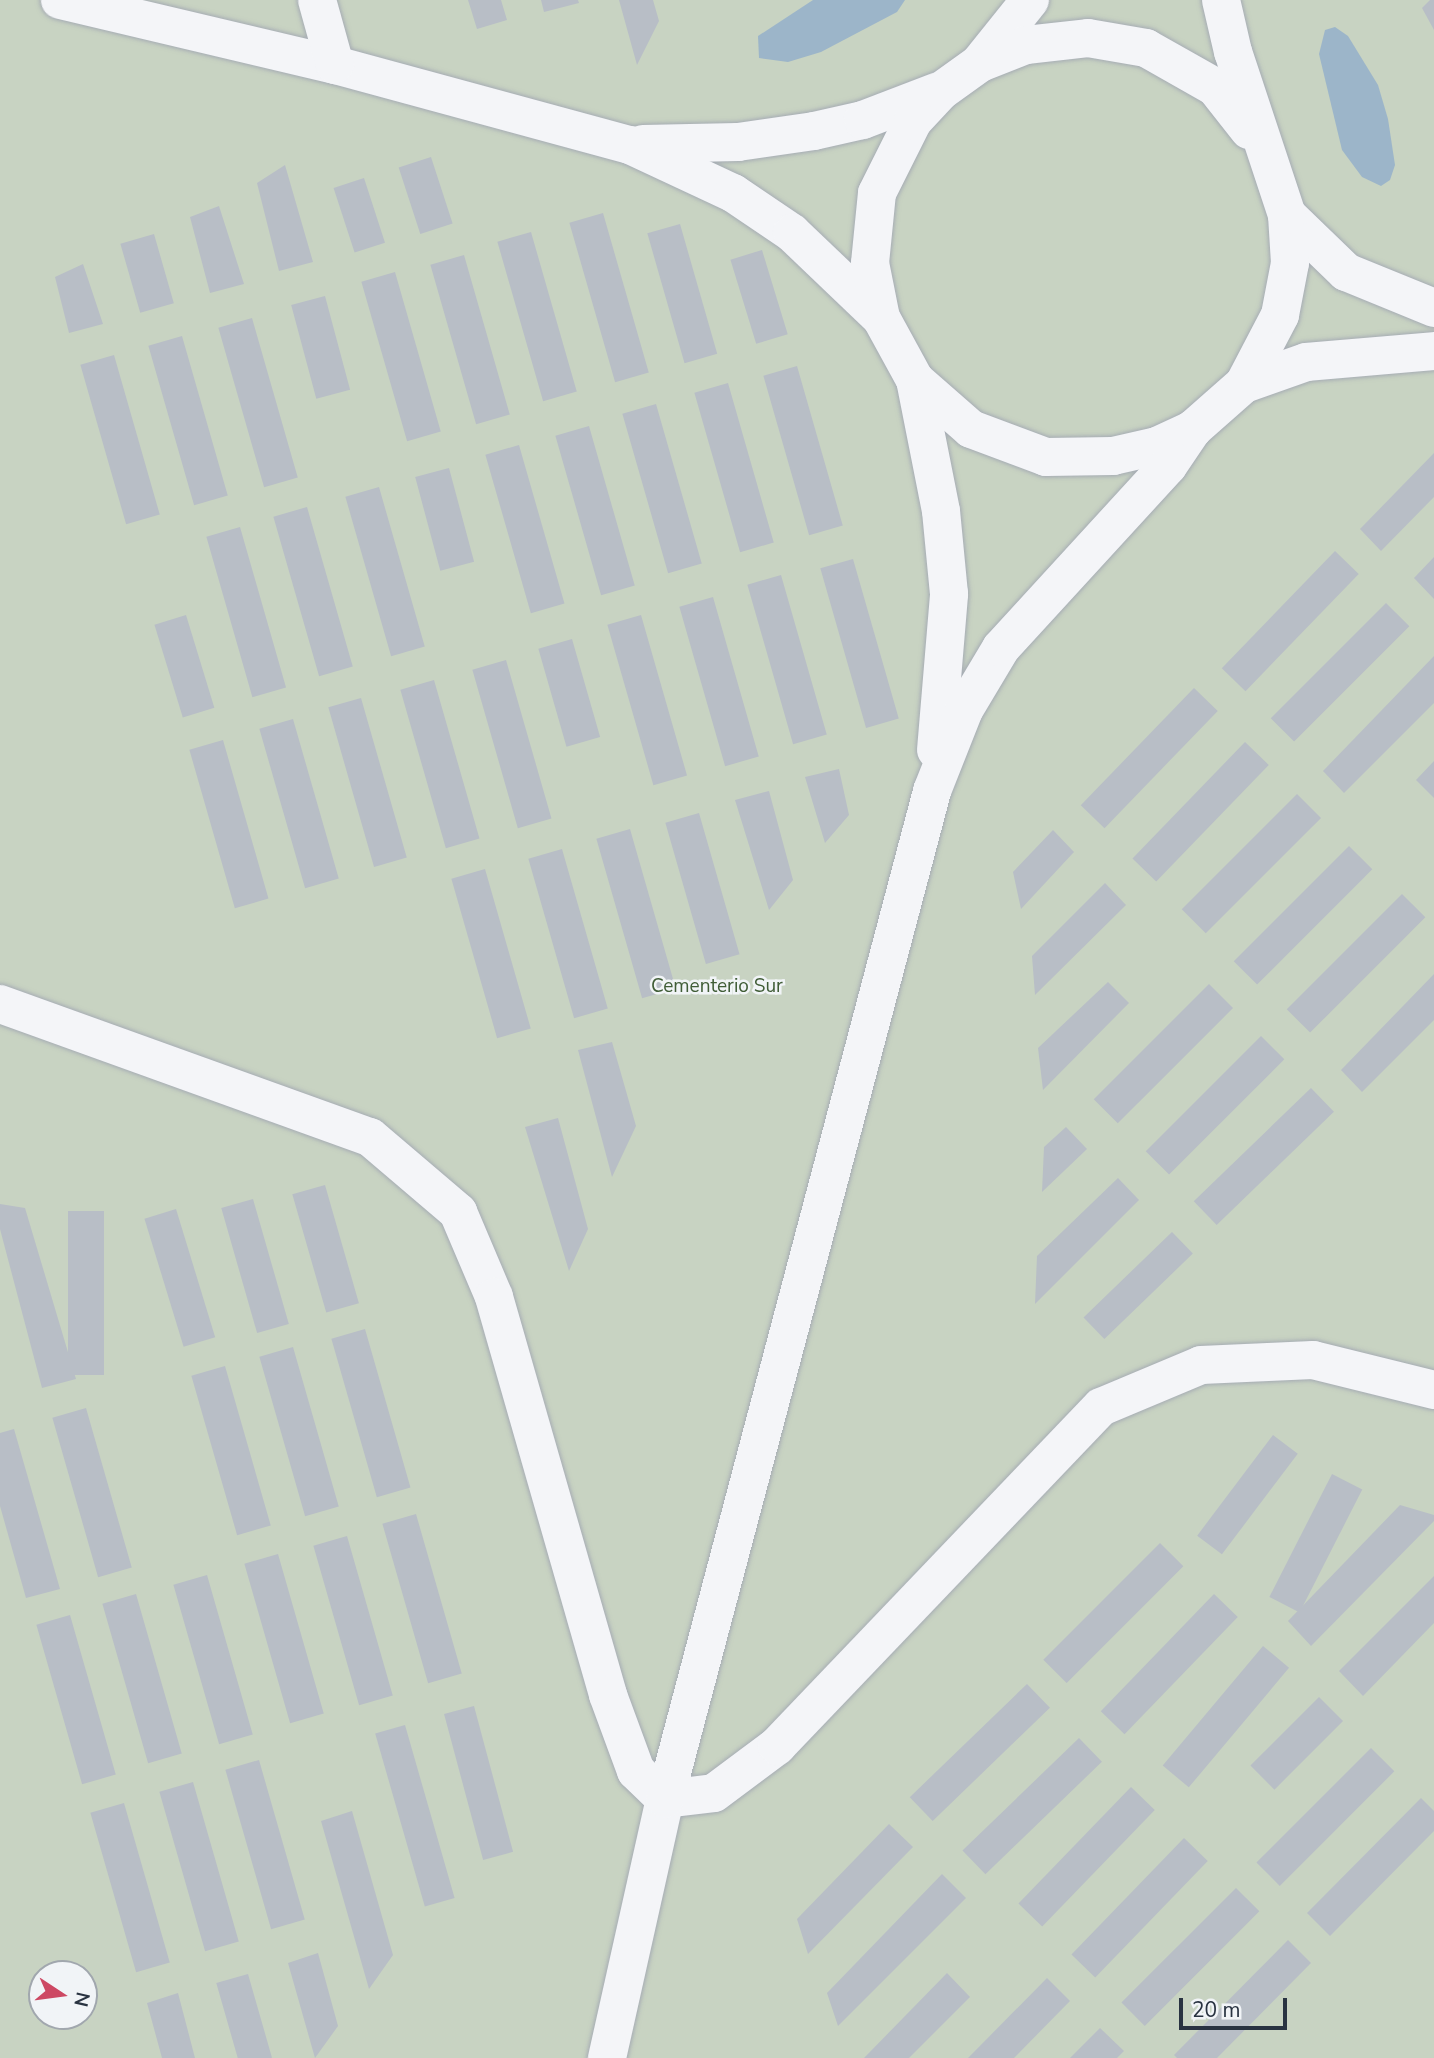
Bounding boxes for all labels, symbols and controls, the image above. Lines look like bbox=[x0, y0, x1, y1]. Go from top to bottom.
park label: Cementerio Sur bbox=[651, 976, 783, 998]
north arrow bbox=[28, 1960, 98, 2030]
scale bar bbox=[1182, 1984, 1290, 2028]
text: N bbox=[67, 1989, 96, 2009]
text: 20 m bbox=[1192, 1996, 1241, 2024]

